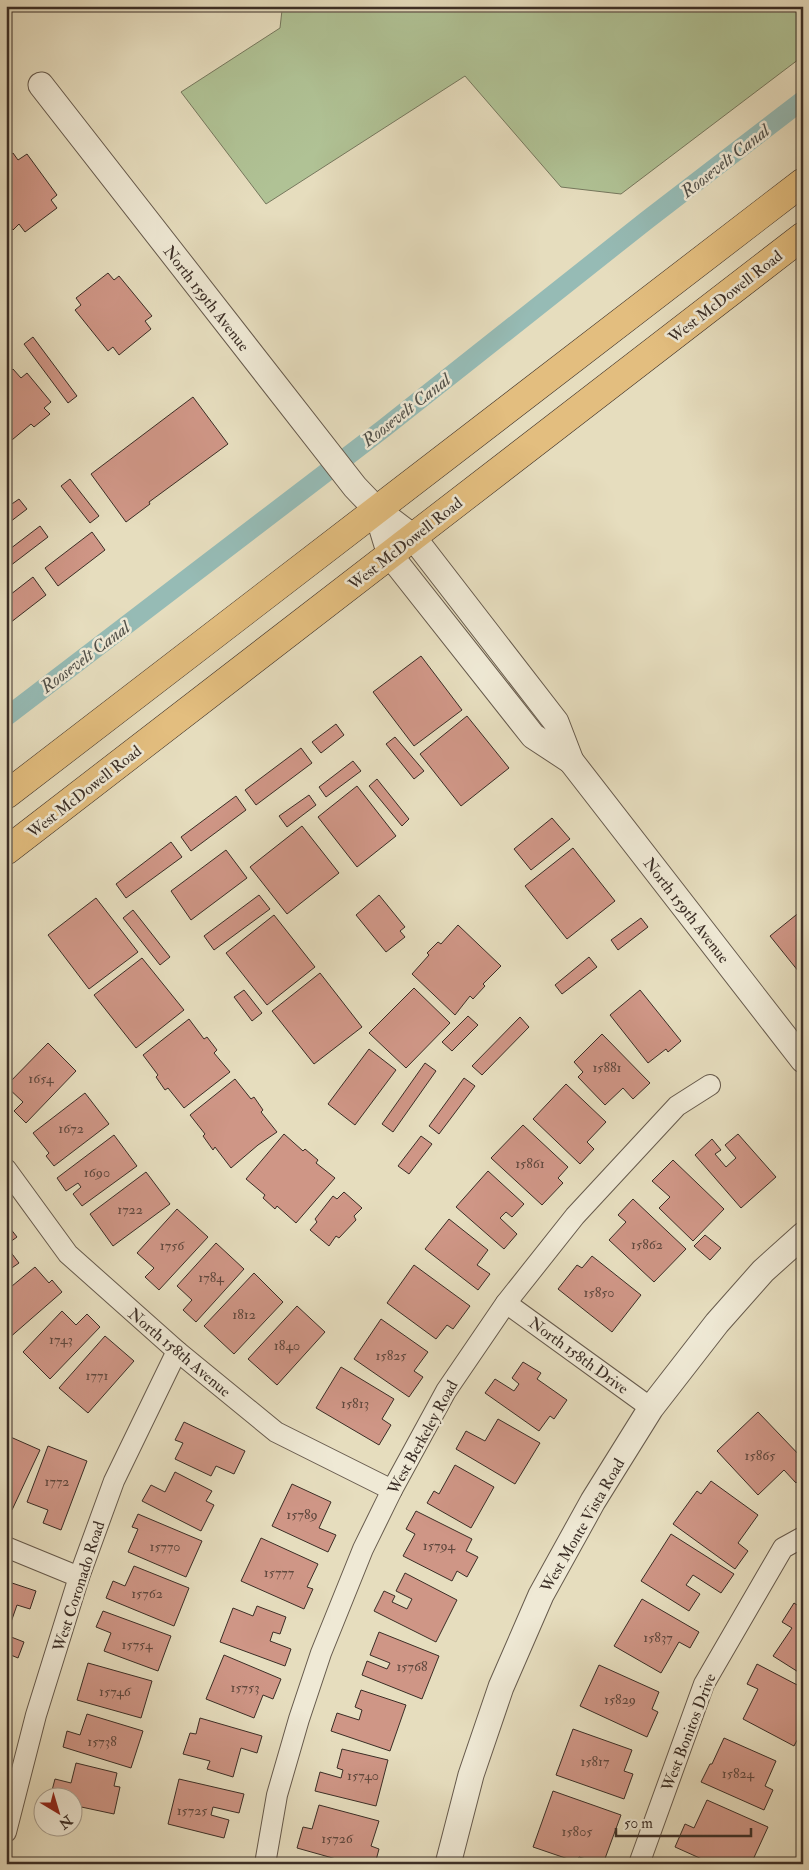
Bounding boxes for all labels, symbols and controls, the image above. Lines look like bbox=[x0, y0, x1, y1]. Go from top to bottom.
water label: Roosevelt Canal bbox=[676, 119, 776, 204]
street label: North 159th Avenue bbox=[159, 242, 254, 356]
street label: West McDowell Road bbox=[664, 246, 787, 348]
water label: Roosevelt Canal bbox=[357, 368, 457, 453]
street label: West McDowell Road bbox=[344, 493, 467, 595]
water label: Roosevelt Canal bbox=[35, 615, 136, 699]
street label: West McDowell Road bbox=[23, 741, 146, 843]
street label: North 159th Avenue bbox=[639, 854, 734, 968]
house number: 15881 bbox=[592, 1059, 622, 1076]
house number: 1654 bbox=[28, 1070, 55, 1087]
house number: 1672 bbox=[58, 1120, 84, 1137]
house number: 15861 bbox=[515, 1155, 545, 1172]
house number: 1690 bbox=[84, 1164, 110, 1181]
house number: 1722 bbox=[117, 1201, 143, 1218]
house number: 15862 bbox=[631, 1236, 663, 1253]
house number: 1756 bbox=[160, 1237, 185, 1254]
house number: 1784 bbox=[198, 1269, 225, 1286]
house number: 15850 bbox=[584, 1284, 614, 1301]
street label: North 158th Avenue bbox=[124, 1304, 235, 1402]
house number: 1812 bbox=[232, 1306, 256, 1323]
street label: North 158th Drive bbox=[525, 1313, 632, 1399]
house number: 1743 bbox=[49, 1331, 73, 1348]
house number: 1840 bbox=[274, 1337, 300, 1354]
house number: 15825 bbox=[376, 1347, 407, 1364]
house number: 1771 bbox=[86, 1367, 108, 1384]
street label: West Berkeley Road bbox=[383, 1377, 463, 1499]
house number: 15813 bbox=[341, 1395, 369, 1412]
house number: 15865 bbox=[745, 1447, 776, 1464]
street label: West Monte Vista Road bbox=[536, 1455, 629, 1597]
house number: 1772 bbox=[45, 1473, 69, 1490]
house number: 15789 bbox=[286, 1506, 318, 1523]
street label: West Coronado Road bbox=[48, 1519, 109, 1655]
house number: 15794 bbox=[423, 1537, 457, 1554]
house number: 15770 bbox=[149, 1538, 181, 1555]
house number: 15777 bbox=[264, 1564, 295, 1581]
house number: 15762 bbox=[131, 1585, 163, 1602]
house number: 15837 bbox=[643, 1629, 673, 1646]
house number: 15754 bbox=[122, 1636, 154, 1653]
house number: 15768 bbox=[396, 1658, 428, 1675]
street label: West Bonitos Drive bbox=[657, 1670, 721, 1795]
house number: 15753 bbox=[230, 1679, 260, 1696]
house number: 15746 bbox=[99, 1683, 132, 1700]
house number: 15829 bbox=[604, 1691, 636, 1708]
house number: 15738 bbox=[87, 1733, 117, 1750]
house number: 15817 bbox=[580, 1753, 610, 1770]
house number: 15824 bbox=[722, 1765, 756, 1782]
house number: 15740 bbox=[347, 1767, 379, 1784]
north arrow bbox=[32, 1788, 82, 1838]
house number: 15725 bbox=[177, 1802, 208, 1819]
scale bar bbox=[616, 1805, 752, 1837]
text: N bbox=[55, 1811, 77, 1833]
text: 50 m bbox=[624, 1814, 653, 1833]
house number: 15805 bbox=[561, 1823, 593, 1840]
house number: 15726 bbox=[321, 1830, 354, 1847]

